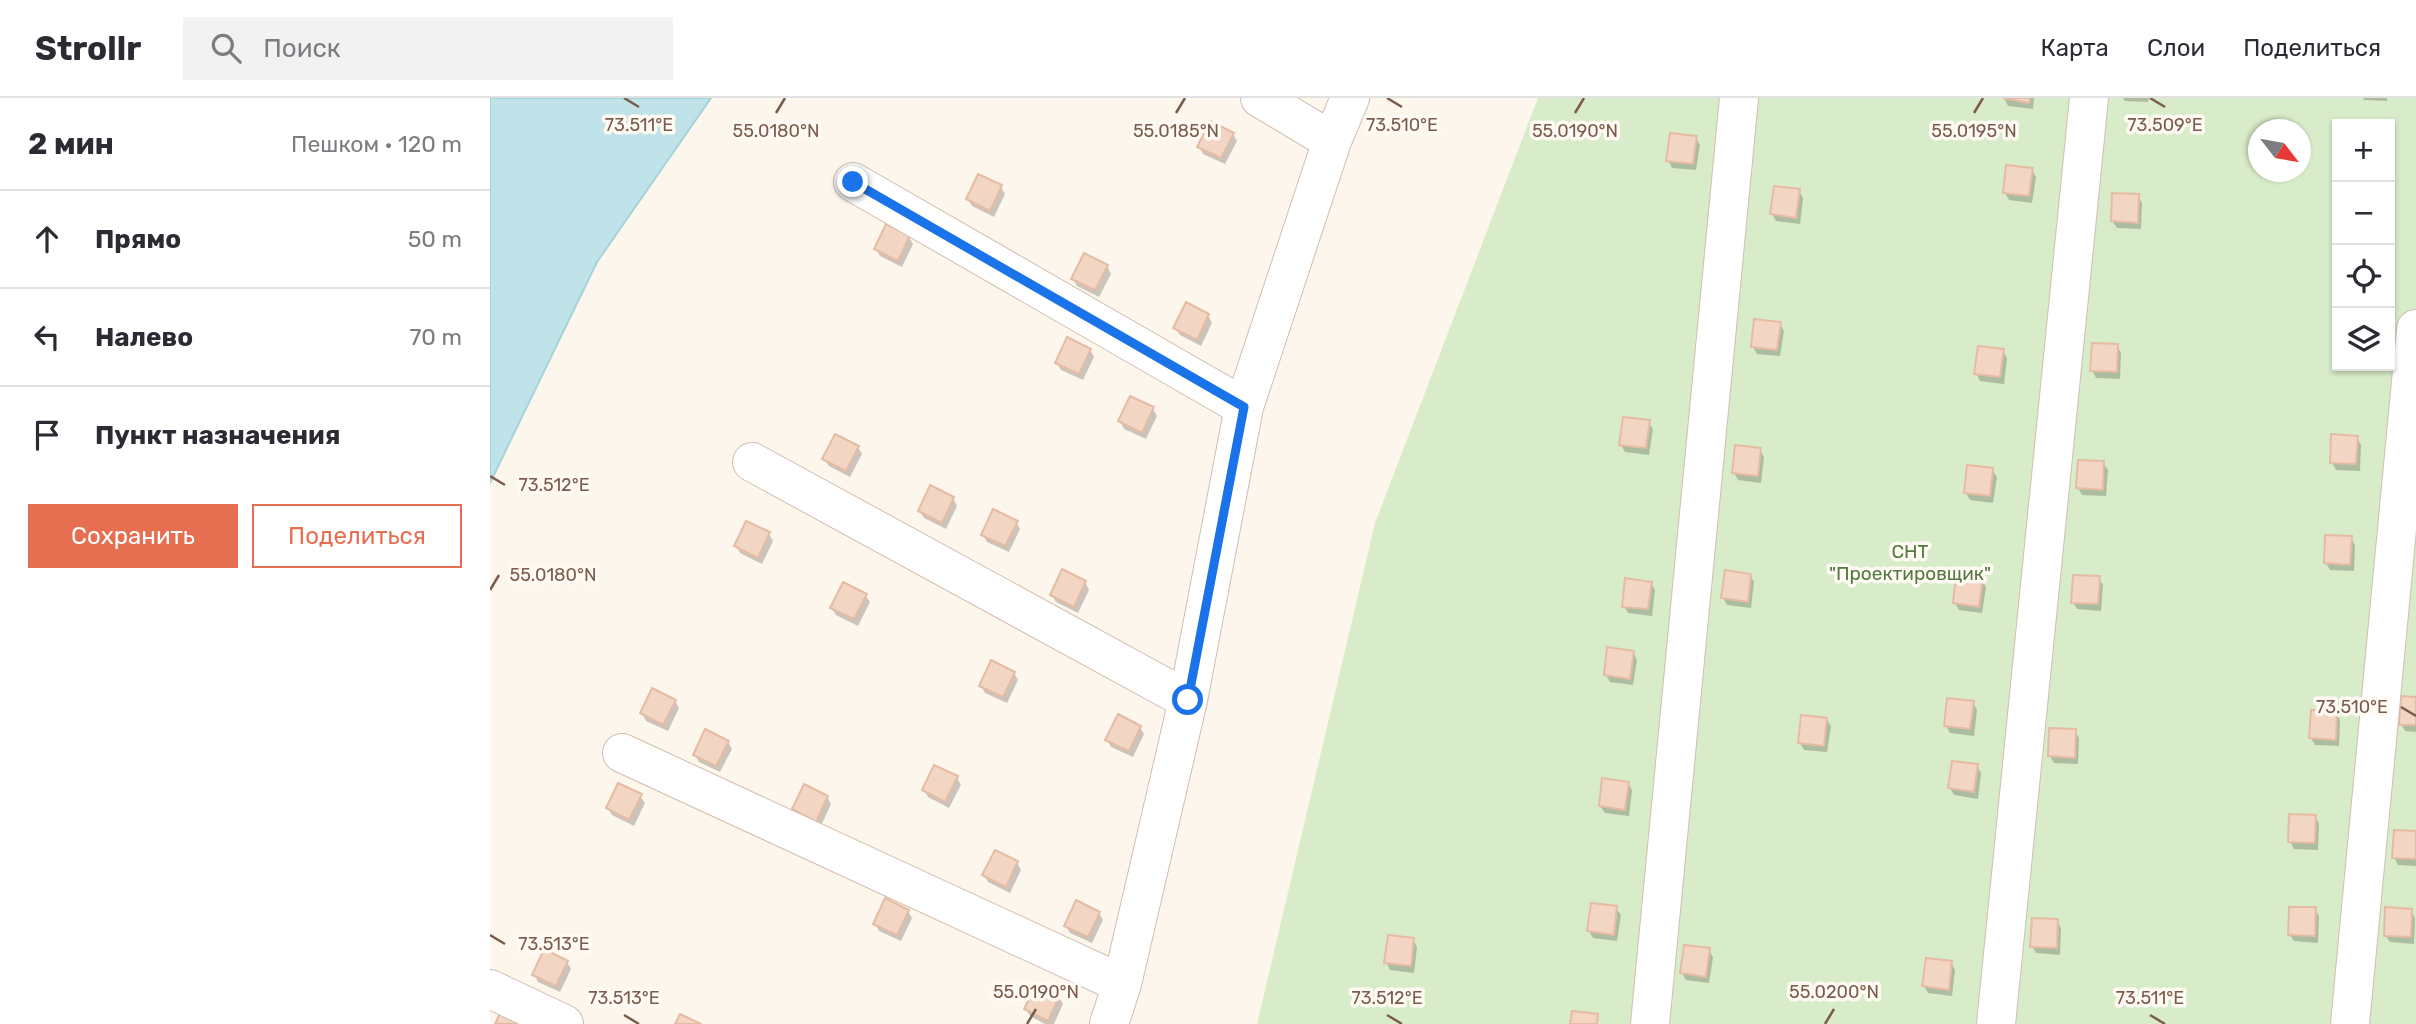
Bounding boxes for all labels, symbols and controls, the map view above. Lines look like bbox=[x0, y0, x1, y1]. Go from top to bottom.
search box bbox=[183, 17, 673, 80]
text: Strollr bbox=[35, 29, 141, 68]
icon: search bbox=[207, 29, 245, 67]
text: Поиск bbox=[263, 33, 341, 64]
text: Карта bbox=[2040, 34, 2109, 62]
text: Слои bbox=[2147, 34, 2205, 62]
text: Поделиться bbox=[2243, 34, 2381, 62]
text: 73.511°E bbox=[605, 114, 673, 136]
text: 73.510°E bbox=[1366, 114, 1438, 136]
text: 73.509°E bbox=[2127, 114, 2203, 136]
north arrow bbox=[2248, 119, 2311, 182]
map controls bbox=[2332, 119, 2395, 371]
button: + bbox=[2332, 119, 2395, 182]
text: 55.0180°N bbox=[733, 120, 820, 142]
text: 55.0185°N bbox=[1133, 120, 1219, 142]
text: 55.0190°N bbox=[1532, 120, 1618, 142]
text: 55.0195°N bbox=[1931, 120, 2017, 142]
text: 2 мин bbox=[28, 126, 114, 162]
text: Пешком · 120 m bbox=[291, 130, 462, 158]
route end bbox=[837, 166, 868, 197]
button: − bbox=[2332, 182, 2395, 245]
icon: ahead bbox=[28, 220, 66, 258]
text: Прямо bbox=[95, 224, 181, 255]
text: 50 m bbox=[408, 225, 462, 253]
button: locate bbox=[2332, 245, 2395, 308]
button: layers bbox=[2332, 308, 2395, 371]
icon: left bbox=[28, 318, 66, 356]
text: Налево bbox=[95, 322, 193, 353]
text: 70 m bbox=[410, 323, 462, 351]
icon: arrive bbox=[28, 416, 66, 454]
text: Пункт назначения bbox=[95, 420, 340, 451]
text: 73.512°E bbox=[518, 474, 590, 496]
button: Сохранить bbox=[28, 504, 238, 568]
button: Поделиться bbox=[252, 504, 462, 568]
park label: СНТ "Проектировщик" bbox=[1829, 540, 1991, 585]
text: 55.0180°N bbox=[510, 564, 597, 586]
route start bbox=[1172, 684, 1203, 715]
text: 73.510°E bbox=[2316, 696, 2388, 718]
text: 73.513°E bbox=[518, 933, 590, 955]
text: 55.0190°N bbox=[993, 981, 1079, 1003]
text: 55.0200°N bbox=[1789, 981, 1879, 1003]
text: 73.513°E bbox=[588, 987, 660, 1009]
text: 73.512°E bbox=[1351, 987, 1423, 1009]
text: 73.511°E bbox=[2116, 987, 2184, 1009]

